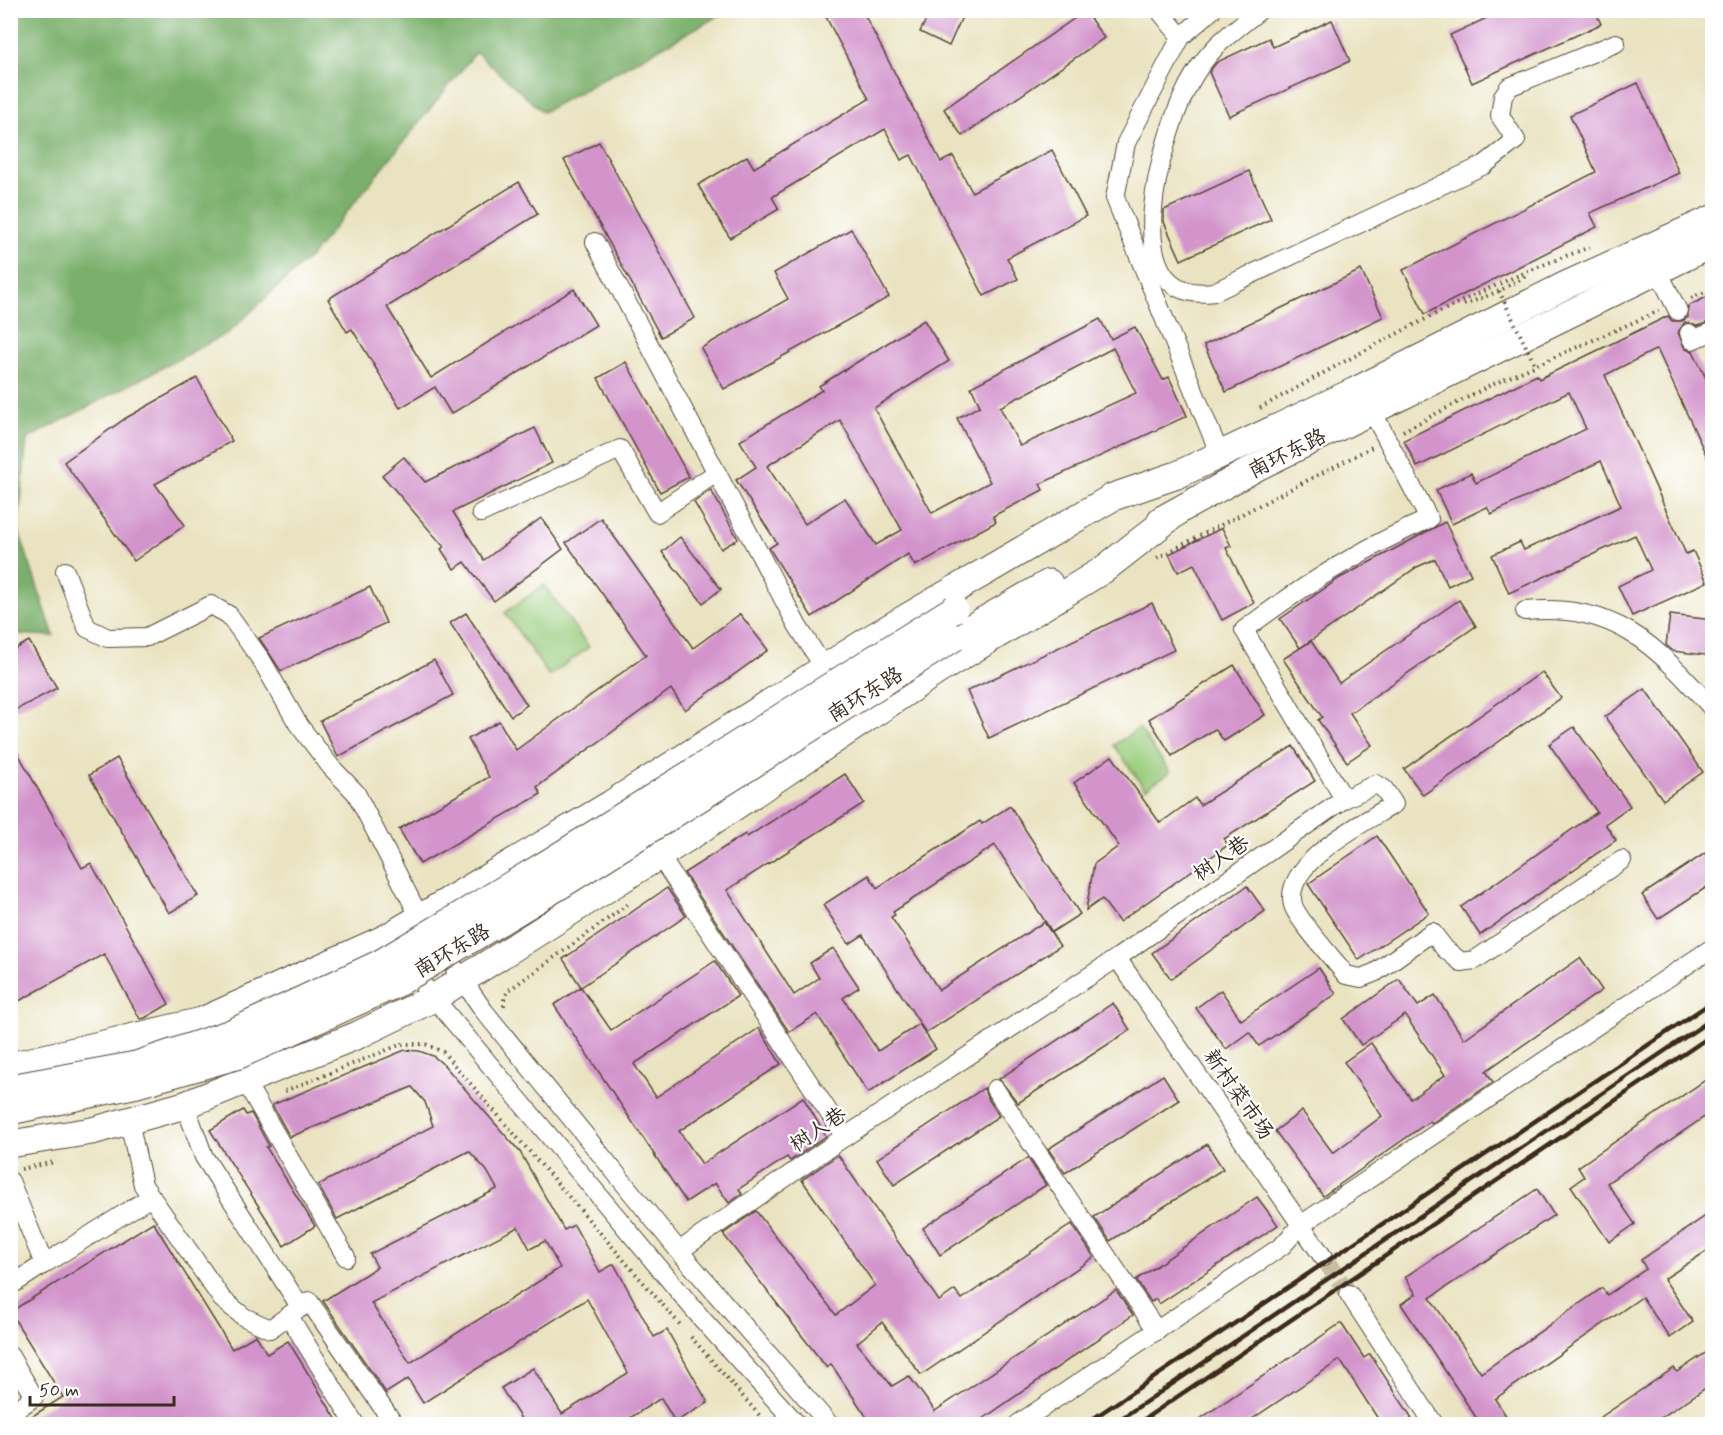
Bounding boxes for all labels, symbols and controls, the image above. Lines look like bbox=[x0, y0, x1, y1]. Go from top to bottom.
street label: 南环东路 bbox=[1244, 422, 1331, 485]
street label: 南环东路 bbox=[822, 661, 909, 729]
street label: 树人巷 bbox=[1188, 829, 1255, 888]
street label: 南环东路 bbox=[409, 917, 496, 984]
street label: 新村菜市场 bbox=[1197, 1044, 1280, 1146]
street label: 树人巷 bbox=[785, 1101, 853, 1159]
scale bar bbox=[30, 1369, 174, 1407]
text: 50 m bbox=[39, 1379, 79, 1403]

